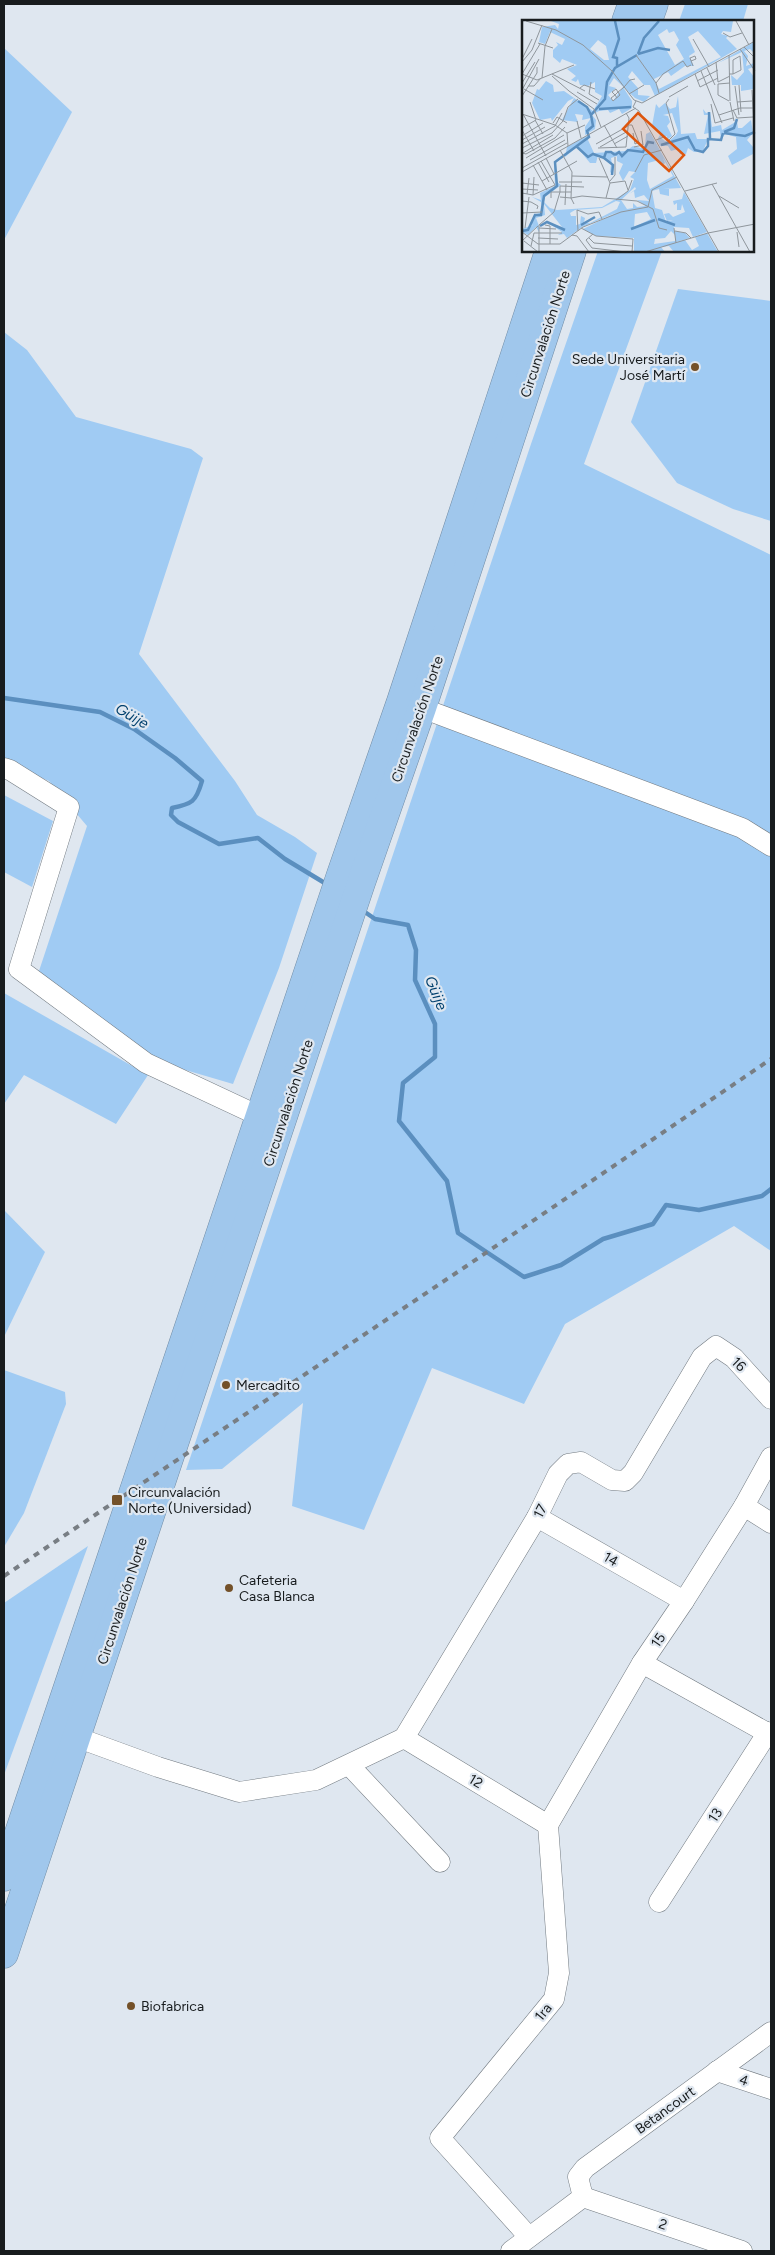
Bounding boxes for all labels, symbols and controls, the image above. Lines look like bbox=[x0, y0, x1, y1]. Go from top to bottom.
inset map bbox=[522, 20, 755, 252]
street label: Circunvalación Norte bbox=[517, 268, 574, 400]
place label: Sede Universitaria José Martí bbox=[572, 351, 686, 384]
marker: Sede Universitaria José Martí bbox=[689, 361, 701, 373]
street label: Circunvalación Norte bbox=[388, 653, 447, 785]
water label: Güije bbox=[112, 699, 152, 733]
water label: Güije bbox=[421, 973, 451, 1013]
street label: Circunvalación Norte bbox=[260, 1037, 317, 1169]
street label: 16 bbox=[728, 1353, 750, 1375]
place label: Mercadito bbox=[236, 1377, 300, 1394]
marker: Mercadito bbox=[220, 1379, 232, 1391]
place label: Circunvalación Norte (Universidad) bbox=[128, 1484, 252, 1517]
marker: Circunvalación Norte (Universidad) bbox=[110, 1493, 124, 1507]
street label: 17 bbox=[530, 1501, 551, 1521]
street label: Circunvalación Norte bbox=[94, 1535, 151, 1667]
street label: 14 bbox=[600, 1548, 622, 1571]
place label: Cafeteria Casa Blanca bbox=[239, 1572, 315, 1605]
marker: Cafeteria Casa Blanca bbox=[223, 1582, 235, 1594]
street label: 15 bbox=[647, 1630, 669, 1651]
street label: 12 bbox=[466, 1771, 486, 1792]
street label: 13 bbox=[705, 1805, 726, 1826]
place label: Biofabrica bbox=[141, 1998, 204, 2015]
marker: Biofabrica bbox=[125, 2000, 137, 2012]
street label: 1ra bbox=[531, 2000, 556, 2025]
street label: 4 bbox=[737, 2071, 751, 2090]
street label: Betancourt bbox=[632, 2083, 699, 2138]
street label: 2 bbox=[656, 2215, 669, 2234]

